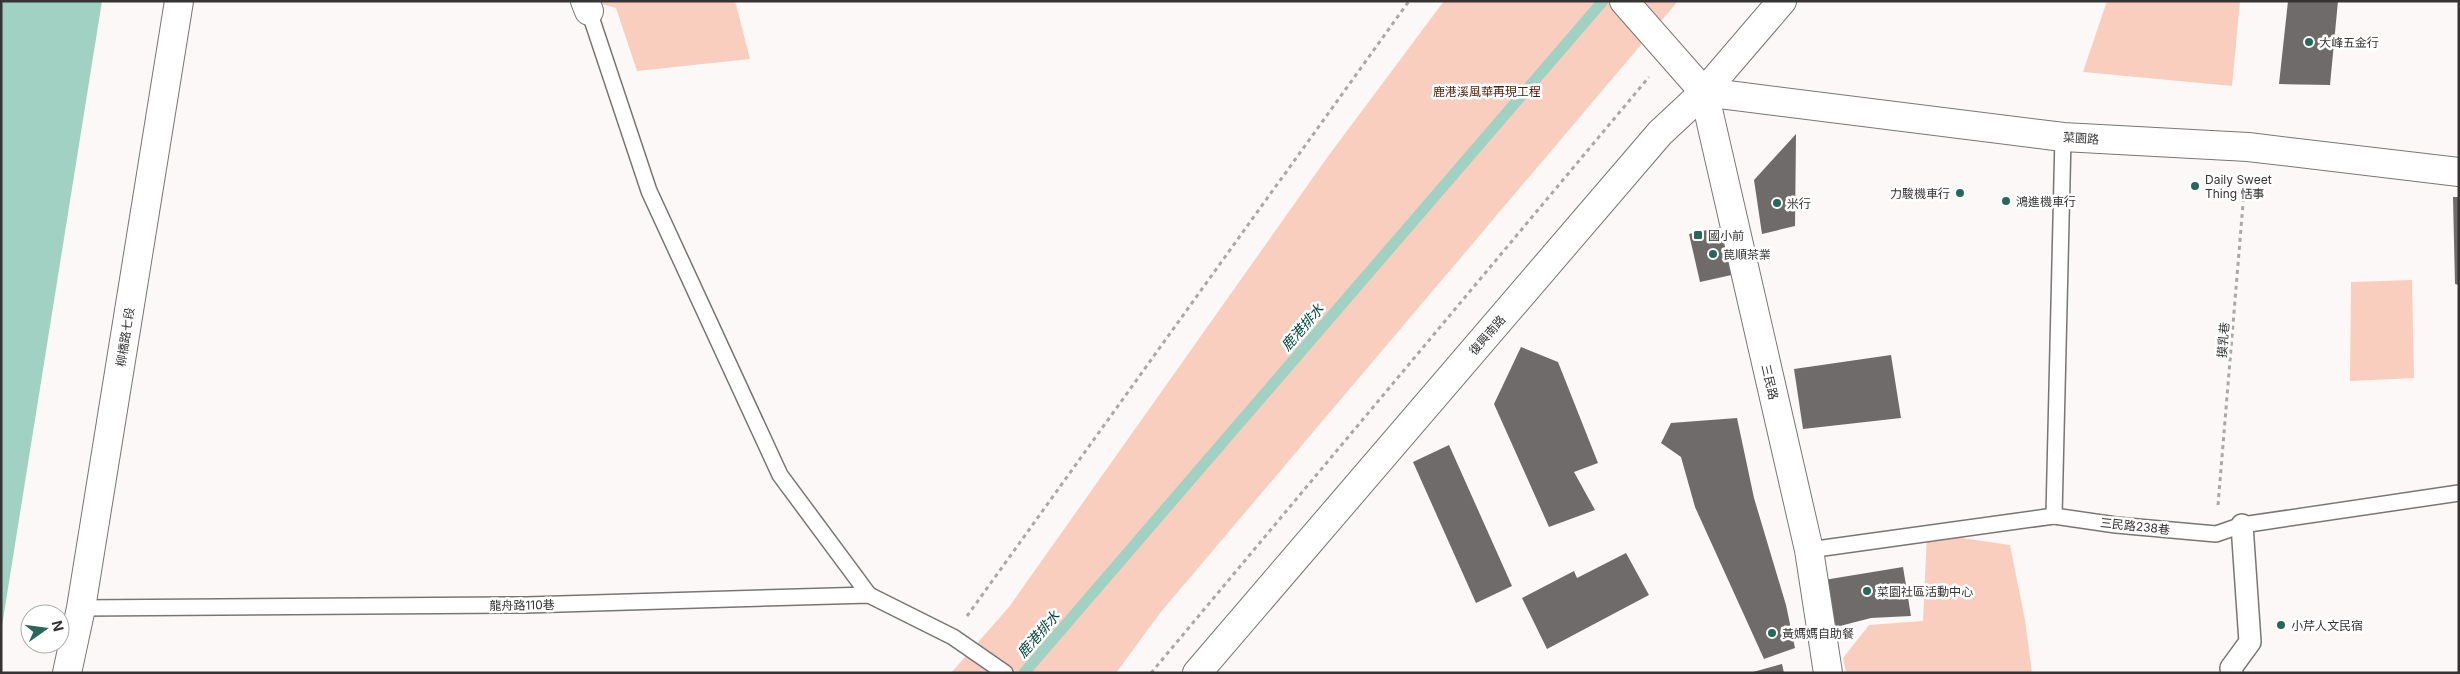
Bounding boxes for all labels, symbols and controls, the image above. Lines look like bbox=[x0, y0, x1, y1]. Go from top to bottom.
place label: 大峰五金行 bbox=[2319, 35, 2379, 50]
marker: 大峰五金行 bbox=[2303, 36, 2315, 48]
park label: 鹿港溪風華再現工程 bbox=[1433, 84, 1541, 99]
street label: 菜園路 bbox=[2063, 129, 2099, 147]
place label: Daily Sweet Thing 恬事 bbox=[2205, 172, 2272, 201]
marker: Daily Sweet Thing 恬事 bbox=[2189, 180, 2201, 192]
place label: 力駿機車行 bbox=[1890, 186, 1950, 201]
marker: 力駿機車行 bbox=[1954, 187, 1966, 199]
place label: 鴻進機車行 bbox=[2016, 194, 2076, 209]
marker: 鴻進機車行 bbox=[2000, 195, 2012, 207]
place label: 米行 bbox=[1787, 196, 1811, 211]
marker: 米行 bbox=[1771, 197, 1783, 209]
place label: 國小前 bbox=[1708, 228, 1744, 243]
marker: 國小前 bbox=[1692, 229, 1704, 241]
place label: 苠順茶業 bbox=[1723, 247, 1771, 262]
marker: 苠順茶業 bbox=[1707, 248, 1719, 260]
water label: 鹿港排水 bbox=[1277, 300, 1327, 354]
street label: 柳橋路七段 bbox=[113, 306, 137, 368]
street label: 復興南路 bbox=[1466, 312, 1508, 358]
street label: 摸乳巷 bbox=[2214, 321, 2232, 359]
street label: 三民路 bbox=[1759, 363, 1781, 401]
street label: 三民路238巷 bbox=[2099, 515, 2171, 537]
place label: 菜園社區活動中心 bbox=[1877, 584, 1973, 599]
marker: 菜園社區活動中心 bbox=[1861, 585, 1873, 597]
street label: 龍舟路110巷 bbox=[489, 597, 555, 613]
north arrow bbox=[20, 604, 70, 654]
water label: 鹿港排水 bbox=[1013, 607, 1063, 661]
place label: 小芹人文民宿 bbox=[2291, 618, 2363, 633]
text: N bbox=[49, 619, 68, 633]
marker: 小芹人文民宿 bbox=[2275, 619, 2287, 631]
place label: 黃媽媽自助餐 bbox=[1782, 626, 1854, 641]
marker: 黃媽媽自助餐 bbox=[1766, 627, 1778, 639]

